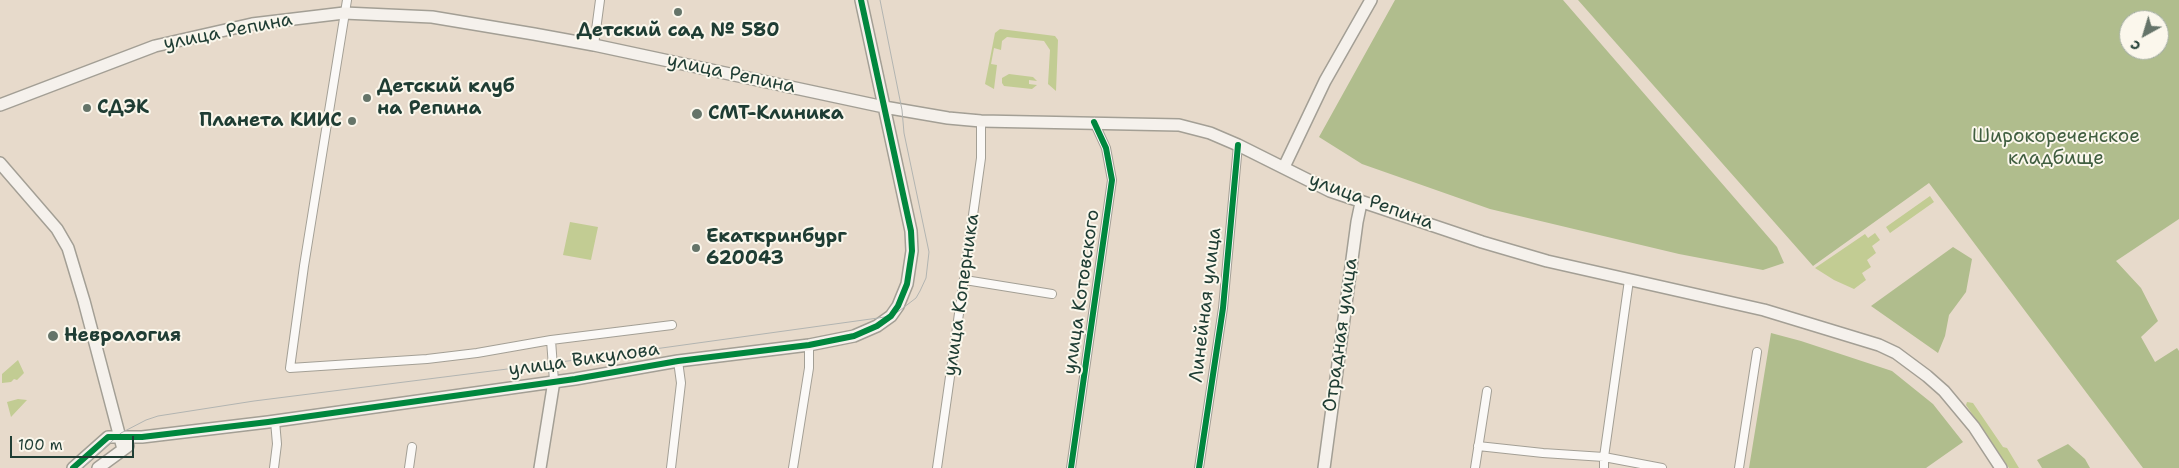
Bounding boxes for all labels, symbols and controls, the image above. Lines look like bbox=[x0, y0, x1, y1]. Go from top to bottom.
marker: Детский сад № 580 bbox=[672, 6, 684, 18]
street label: улица Репина bbox=[162, 8, 294, 56]
north arrow bbox=[2119, 10, 2169, 60]
place label: Детский сад № 580 bbox=[577, 20, 779, 42]
text: С bbox=[2126, 36, 2144, 56]
street label: улица Репина bbox=[665, 49, 797, 99]
place label: Детский клуб на Репина bbox=[377, 76, 514, 120]
marker: Детский клуб на Репина bbox=[361, 92, 373, 104]
place label: СДЭК bbox=[97, 97, 149, 119]
marker: СДЭК bbox=[81, 102, 93, 114]
place label: СМТ-Клиника bbox=[708, 103, 844, 125]
marker: СМТ-Клиника bbox=[690, 107, 704, 121]
place label: Планета КИИС bbox=[199, 110, 342, 132]
marker: Планета КИИС bbox=[346, 115, 358, 127]
park label: Широкореченское кладбище bbox=[1972, 126, 2140, 170]
street label: улица Репина bbox=[1306, 169, 1436, 235]
street label: улица Котовского bbox=[1059, 208, 1105, 376]
street label: улица Коперника bbox=[939, 212, 985, 378]
place label: Екаткринбург 620043 bbox=[706, 226, 847, 270]
street label: Линейная улица bbox=[1185, 226, 1227, 384]
marker: Екаткринбург 620043 bbox=[690, 242, 702, 254]
street label: Отрадная улица bbox=[1319, 257, 1363, 413]
place label: Неврология bbox=[64, 325, 181, 347]
marker: Неврология bbox=[46, 329, 60, 343]
street label: улица Викулова bbox=[507, 338, 661, 382]
scale bar bbox=[12, 426, 136, 458]
text: 100 m bbox=[18, 435, 63, 455]

